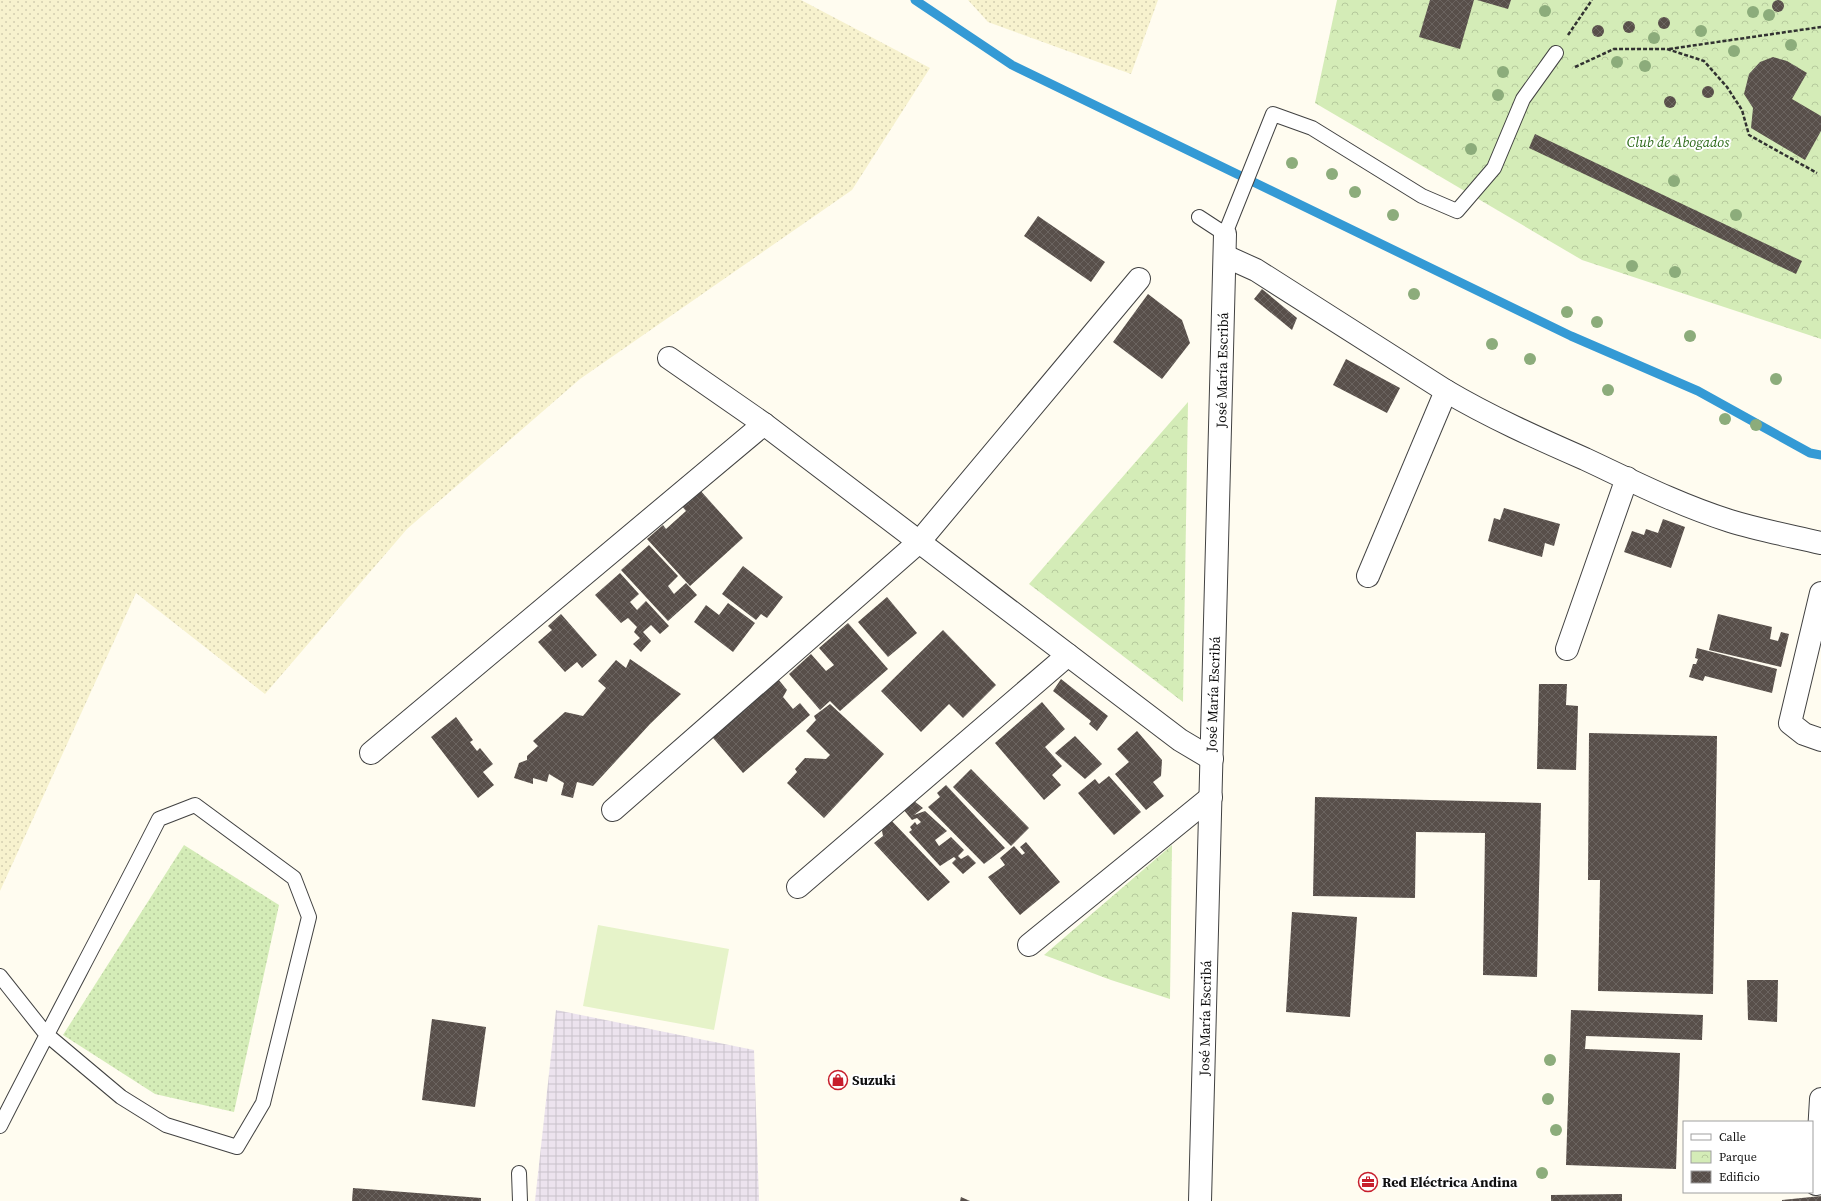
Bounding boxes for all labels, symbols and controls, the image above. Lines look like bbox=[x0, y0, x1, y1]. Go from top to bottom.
park label: Club de Abogados bbox=[1627, 132, 1730, 152]
street label: José María Escribá bbox=[1211, 311, 1233, 429]
street label: José María Escribá bbox=[1201, 635, 1225, 753]
street label: José María Escribá bbox=[1194, 959, 1216, 1077]
shop icon: Suzuki bbox=[827, 1069, 849, 1091]
place label: Suzuki bbox=[852, 1070, 896, 1090]
legend bbox=[1683, 1121, 1813, 1193]
text: Calle bbox=[1719, 1129, 1746, 1145]
text: Parque bbox=[1719, 1149, 1757, 1165]
text: Edificio bbox=[1719, 1169, 1760, 1185]
office icon: Red Eléctrica Andina bbox=[1357, 1171, 1379, 1193]
place label: Red Eléctrica Andina bbox=[1382, 1172, 1518, 1192]

